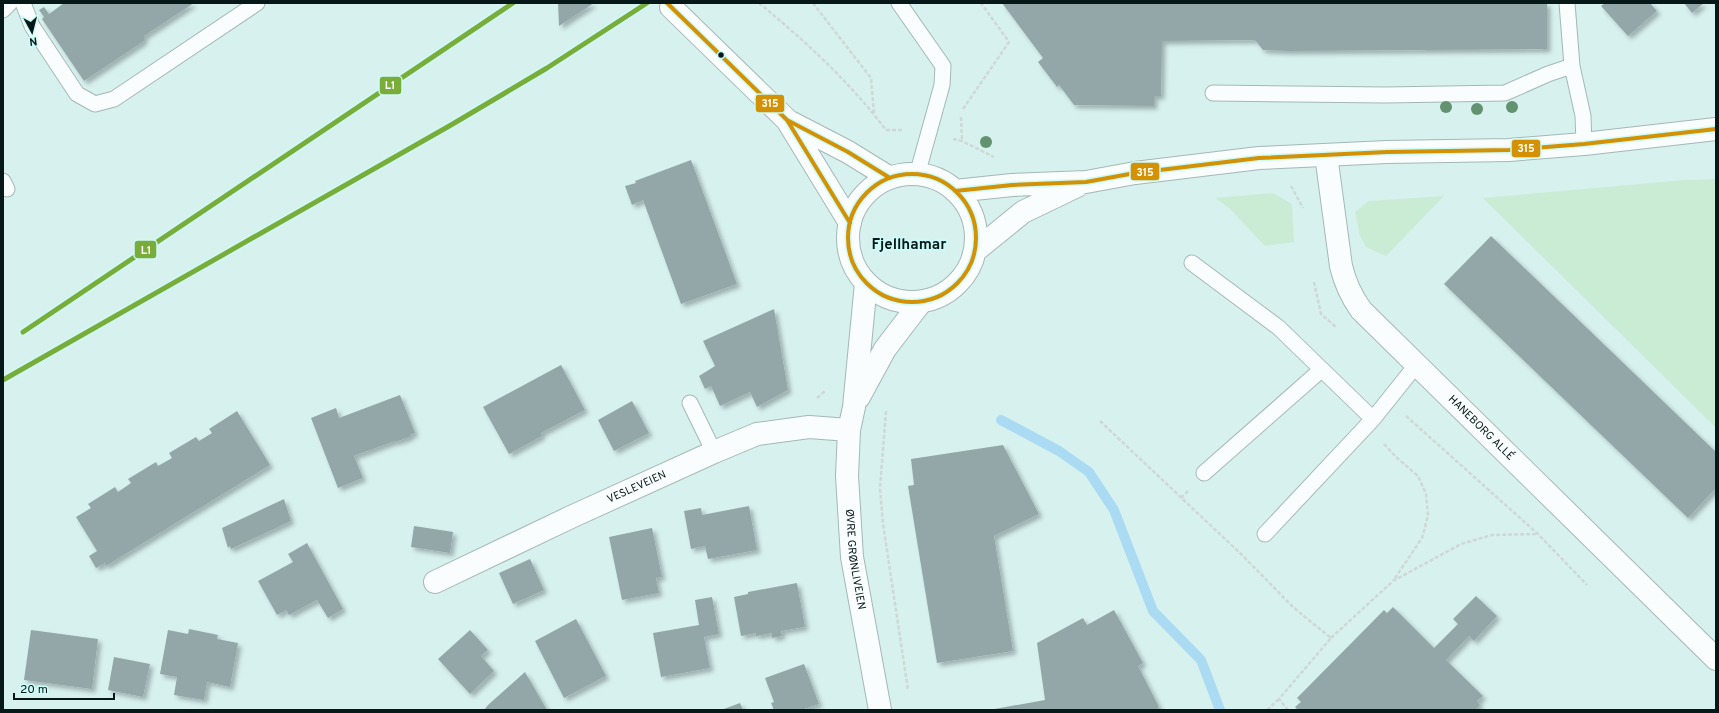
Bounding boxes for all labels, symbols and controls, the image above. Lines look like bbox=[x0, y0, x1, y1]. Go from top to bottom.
north arrow bbox=[12, 12, 52, 52]
text: N bbox=[28, 34, 38, 48]
unlabelled marker bbox=[716, 50, 726, 60]
line badge: L1 bbox=[379, 76, 402, 95]
text: L1 bbox=[385, 79, 395, 93]
line badge: 315 bbox=[755, 94, 785, 113]
text: 315 bbox=[761, 97, 779, 111]
line badge: 315 bbox=[1511, 139, 1541, 158]
text: 315 bbox=[1517, 142, 1535, 156]
line badge: 315 bbox=[1130, 162, 1160, 181]
text: 315 bbox=[1136, 166, 1154, 180]
district label: Fjellhamar bbox=[871, 236, 947, 255]
line badge: L1 bbox=[134, 240, 157, 259]
text: L1 bbox=[141, 244, 151, 258]
street label: HANEBORG ALLÉ bbox=[1445, 392, 1518, 464]
street label: VESLEVEIEN bbox=[605, 468, 669, 507]
street label: ØVRE GRØNLIVEIEN bbox=[842, 509, 869, 611]
scale bar bbox=[14, 675, 114, 701]
text: 20 m bbox=[20, 682, 48, 698]

